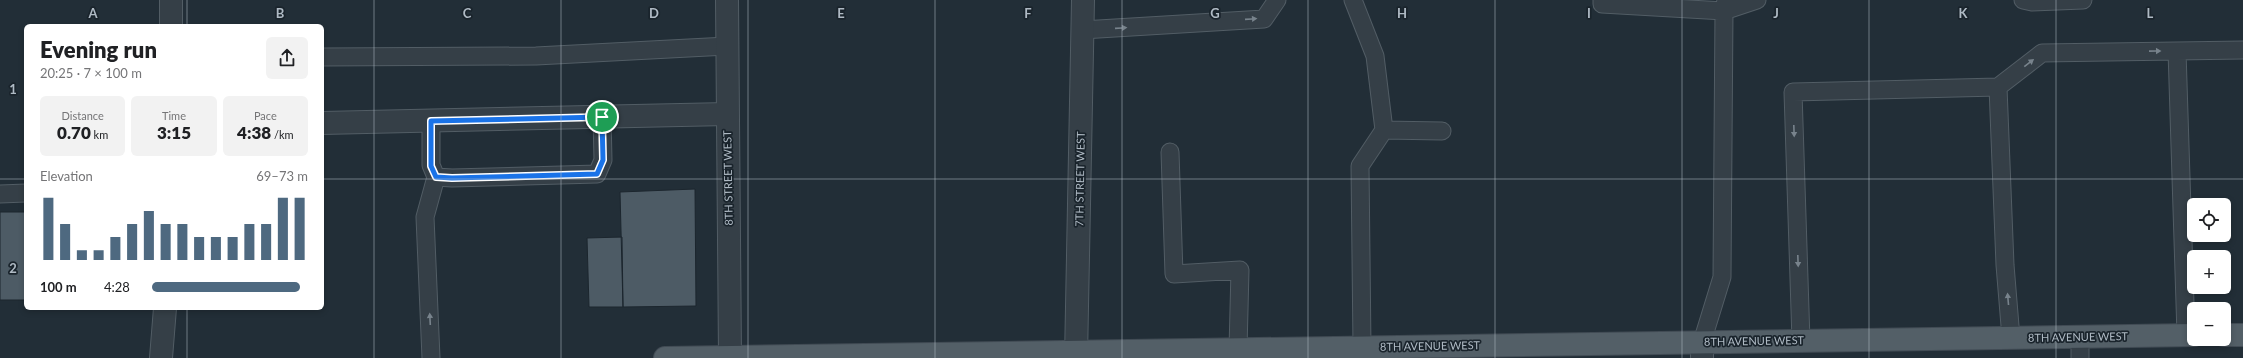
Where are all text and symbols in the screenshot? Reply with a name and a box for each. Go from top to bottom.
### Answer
text: A [87,5,98,21]
text: B [276,5,285,21]
text: C [463,5,472,21]
text: D [649,5,659,21]
text: E [837,5,845,21]
text: F [1024,5,1032,21]
text: G [1210,5,1220,21]
text: H [1397,5,1407,21]
text: I [1587,5,1591,21]
text: J [1773,5,1779,21]
text: K [1959,5,1969,21]
text: L [2147,5,2154,21]
one-way arrow [1245,16,1257,23]
one-way arrow [1115,24,1127,31]
text: Evening run [40,36,157,63]
button: share [266,37,308,79]
one-way arrow [2149,48,2162,54]
one-way arrow [2023,59,2034,68]
text: 20:25 · 7 × 100 m [40,65,142,81]
text: 1 [9,81,17,97]
pin [585,100,619,134]
icon: arrive [591,106,613,128]
text: Distance [62,109,104,122]
text: Time [162,109,186,122]
text: Pace [254,109,277,122]
text: 0.70 [57,122,91,143]
text: 3:15 [157,122,191,143]
text: 4:38 [237,122,271,143]
one-way arrow [1791,125,1797,138]
text: km [91,128,108,141]
text: /km [271,128,294,141]
street label: 8TH STREET WEST [720,130,735,226]
street label: 7TH STREET WEST [1072,131,1087,227]
text: Elevation [40,168,93,184]
text: 69–73 m [256,168,308,184]
map controls [2187,198,2231,346]
button: locate [2187,198,2231,242]
button: + [2187,250,2231,294]
one-way arrow [1795,255,1801,268]
text: 2 [9,260,17,276]
text: 100 m [40,279,77,295]
text: 4:28 [104,279,130,295]
one-way arrow [2004,293,2011,305]
button: − [2187,302,2231,346]
one-way arrow [426,313,433,325]
street label: 8TH AVENUE WEST [2028,329,2129,344]
street label: 8TH AVENUE WEST [1704,333,1805,348]
street label: 8TH AVENUE WEST [1380,338,1481,353]

